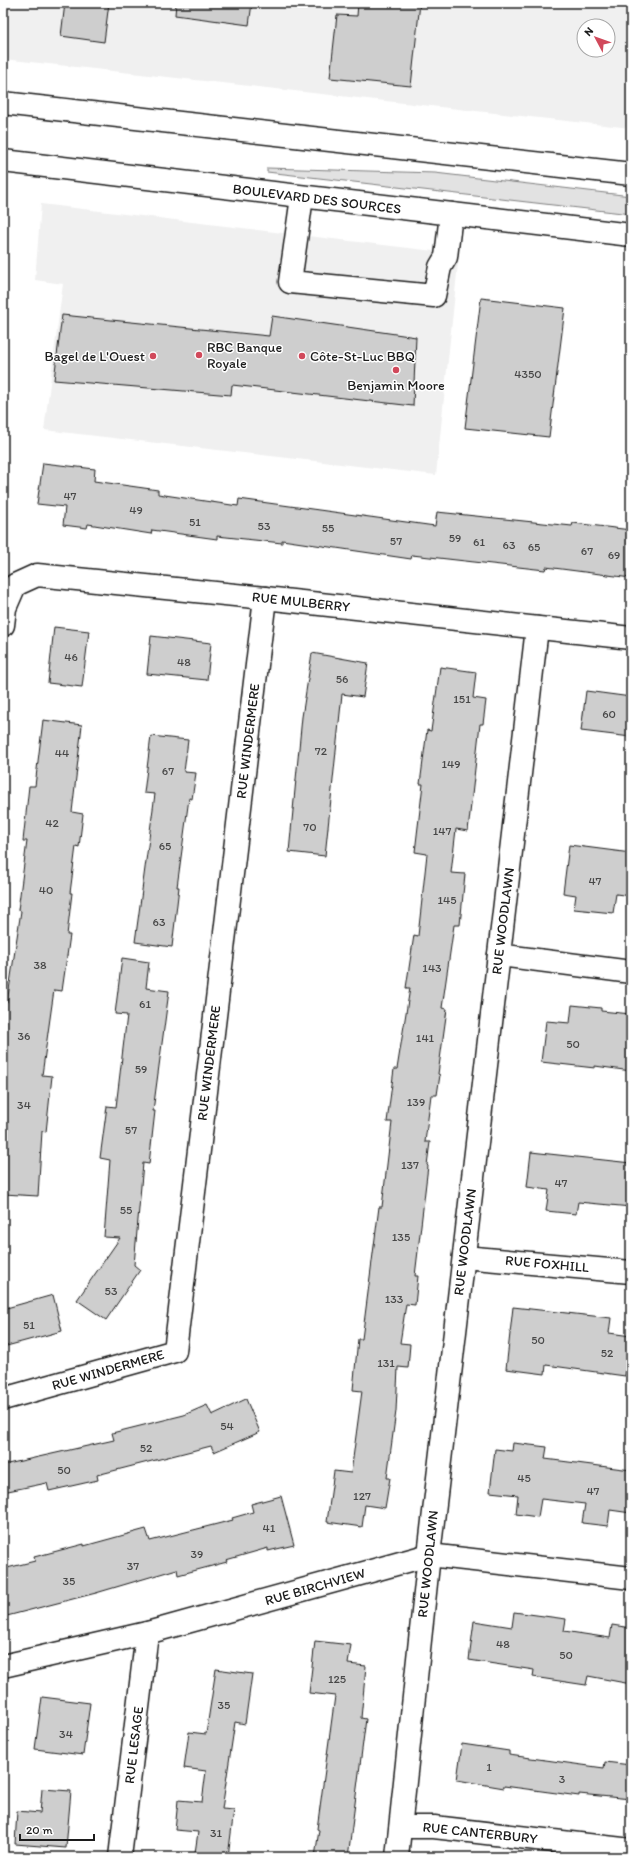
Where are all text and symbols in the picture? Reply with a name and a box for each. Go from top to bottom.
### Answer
north arrow [576,18,616,58]
text: N [581,25,596,39]
street label: BOULEVARD DES SOURCES [232,180,402,218]
place label: RBC Banque Royale [207,339,283,372]
place label: Bagel de L'Ouest [45,348,145,365]
place label: Côte-St-Luc BBQ [310,348,415,365]
marker: RBC Banque Royale [194,350,204,360]
marker: Bagel de L'Ouest [148,351,158,361]
marker: Côte-St-Luc BBQ [297,351,307,361]
marker: Benjamin Moore [391,365,401,375]
house number: 4350 [514,367,542,381]
place label: Benjamin Moore [347,377,445,394]
house number: 47 [63,489,77,503]
house number: 49 [129,503,143,517]
house number: 51 [189,515,201,529]
house number: 53 [258,519,271,533]
house number: 55 [322,521,334,535]
house number: 59 [449,531,461,545]
house number: 57 [390,534,402,548]
house number: 61 [473,535,485,549]
house number: 63 [503,538,516,552]
house number: 65 [528,540,540,554]
house number: 67 [581,544,593,558]
house number: 69 [608,548,620,562]
street label: RUE MULBERRY [251,588,351,616]
house number: 46 [64,650,78,664]
house number: 48 [177,655,191,669]
house number: 56 [336,672,348,686]
street label: RUE WINDERMERE [232,682,264,800]
house number: 151 [453,692,471,706]
house number: 60 [602,707,616,721]
house number: 72 [315,744,328,758]
house number: 44 [55,746,69,760]
house number: 149 [441,757,461,771]
house number: 67 [162,764,174,778]
house number: 42 [45,816,59,830]
house number: 70 [303,820,317,834]
house number: 147 [433,824,451,838]
house number: 65 [159,839,171,853]
street label: RUE WOODLAWN [488,867,518,975]
house number: 47 [588,874,602,888]
house number: 40 [39,883,53,897]
house number: 145 [437,893,457,907]
house number: 63 [153,915,166,929]
house number: 38 [33,958,47,972]
house number: 143 [422,961,442,975]
house number: 61 [139,997,151,1011]
street label: RUE WINDERMERE [193,1004,225,1122]
house number: 36 [18,1029,30,1043]
house number: 141 [416,1031,435,1045]
house number: 50 [566,1037,580,1051]
house number: 59 [135,1062,147,1076]
house number: 139 [407,1095,425,1109]
house number: 34 [17,1098,31,1112]
house number: 57 [125,1123,137,1137]
house number: 137 [401,1158,419,1172]
house number: 47 [554,1176,568,1190]
street label: RUE WOODLAWN [450,1188,480,1296]
house number: 55 [120,1203,132,1217]
house number: 135 [392,1230,410,1244]
street label: RUE FOXHILL [504,1252,590,1276]
house number: 53 [105,1284,118,1298]
house number: 133 [385,1292,404,1306]
house number: 51 [23,1318,35,1332]
house number: 50 [531,1333,545,1347]
street label: RUE WINDERMERE [50,1346,166,1394]
house number: 52 [601,1346,614,1360]
house number: 131 [377,1356,395,1370]
house number: 54 [220,1419,234,1433]
house number: 52 [140,1441,153,1455]
house number: 50 [57,1463,71,1477]
house number: 45 [517,1471,531,1485]
house number: 47 [586,1484,600,1498]
house number: 127 [353,1489,371,1503]
street label: RUE WOODLAWN [414,1510,442,1618]
house number: 41 [263,1521,276,1535]
house number: 39 [191,1547,203,1561]
house number: 37 [127,1559,139,1573]
street label: RUE BIRCHVIEW [263,1565,367,1609]
house number: 35 [63,1574,75,1588]
house number: 48 [496,1637,510,1651]
house number: 50 [559,1648,573,1662]
house number: 125 [328,1672,346,1686]
house number: 35 [218,1698,230,1712]
street label: RUE LESAGE [121,1705,147,1785]
house number: 34 [59,1727,73,1741]
house number: 1 [486,1760,492,1774]
house number: 3 [559,1772,566,1786]
scale bar [20,1816,94,1842]
street label: RUE CANTERBURY [422,1819,538,1847]
text: 20 m [26,1823,53,1837]
house number: 31 [210,1826,222,1840]

